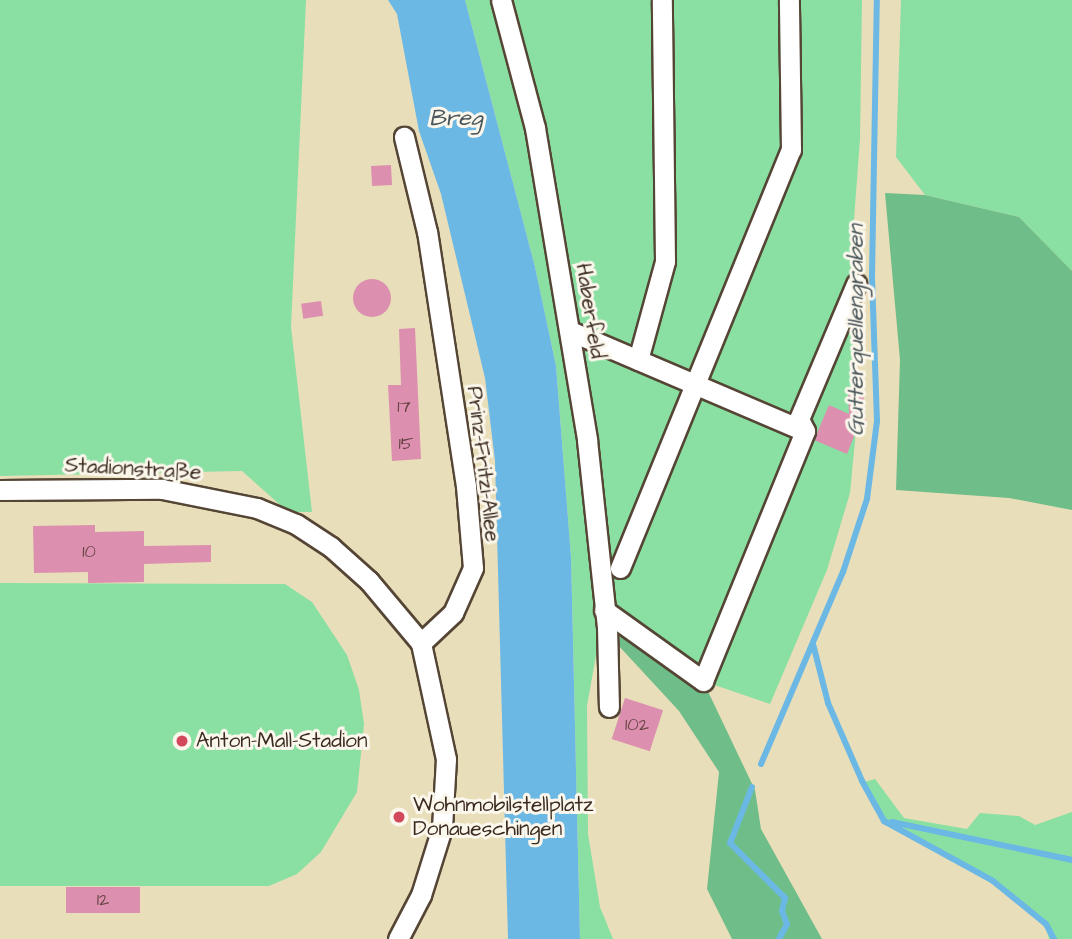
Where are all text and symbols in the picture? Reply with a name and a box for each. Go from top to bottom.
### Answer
water label: Breg [429,104,483,132]
water label: Gutterquellengraben [842,224,870,436]
street label: Haberfeld [570,262,610,360]
street label: Prinz-Fritzi-Allee [461,385,505,543]
house number: 17 [397,396,411,418]
house number: 15 [398,433,414,455]
street label: Stadionstraße [64,453,202,485]
house number: 10 [82,541,96,563]
house number: 102 [625,714,649,736]
place label: Anton-Mall-Stadion [196,728,367,754]
marker: Anton-Mall-Stadion [174,733,190,749]
place label: Wohnmobilstellplatz Donaueschingen [413,792,593,842]
marker: Wohnmobilstellplatz Donaueschingen [391,809,407,825]
house number: 12 [97,889,109,911]

